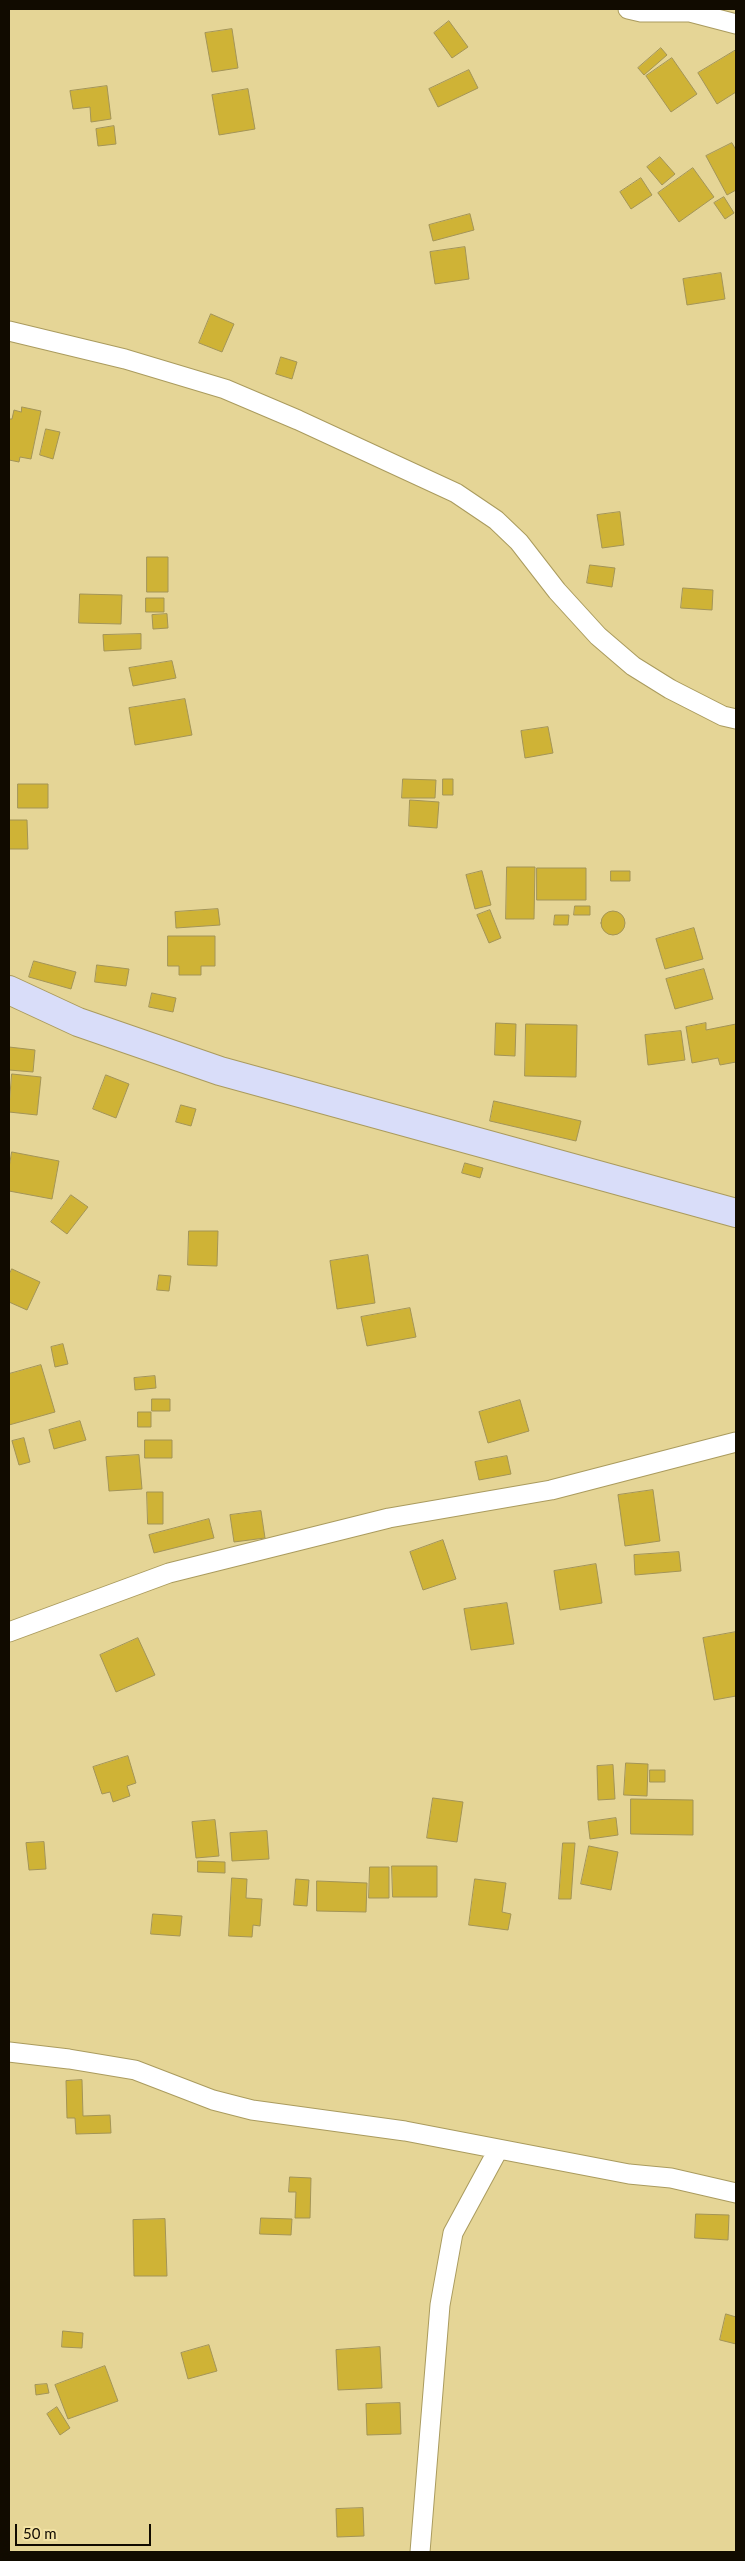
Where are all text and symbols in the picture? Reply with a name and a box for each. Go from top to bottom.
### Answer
scale bar [18,2514,154,2546]
text: 50 m [23,2524,57,2542]

